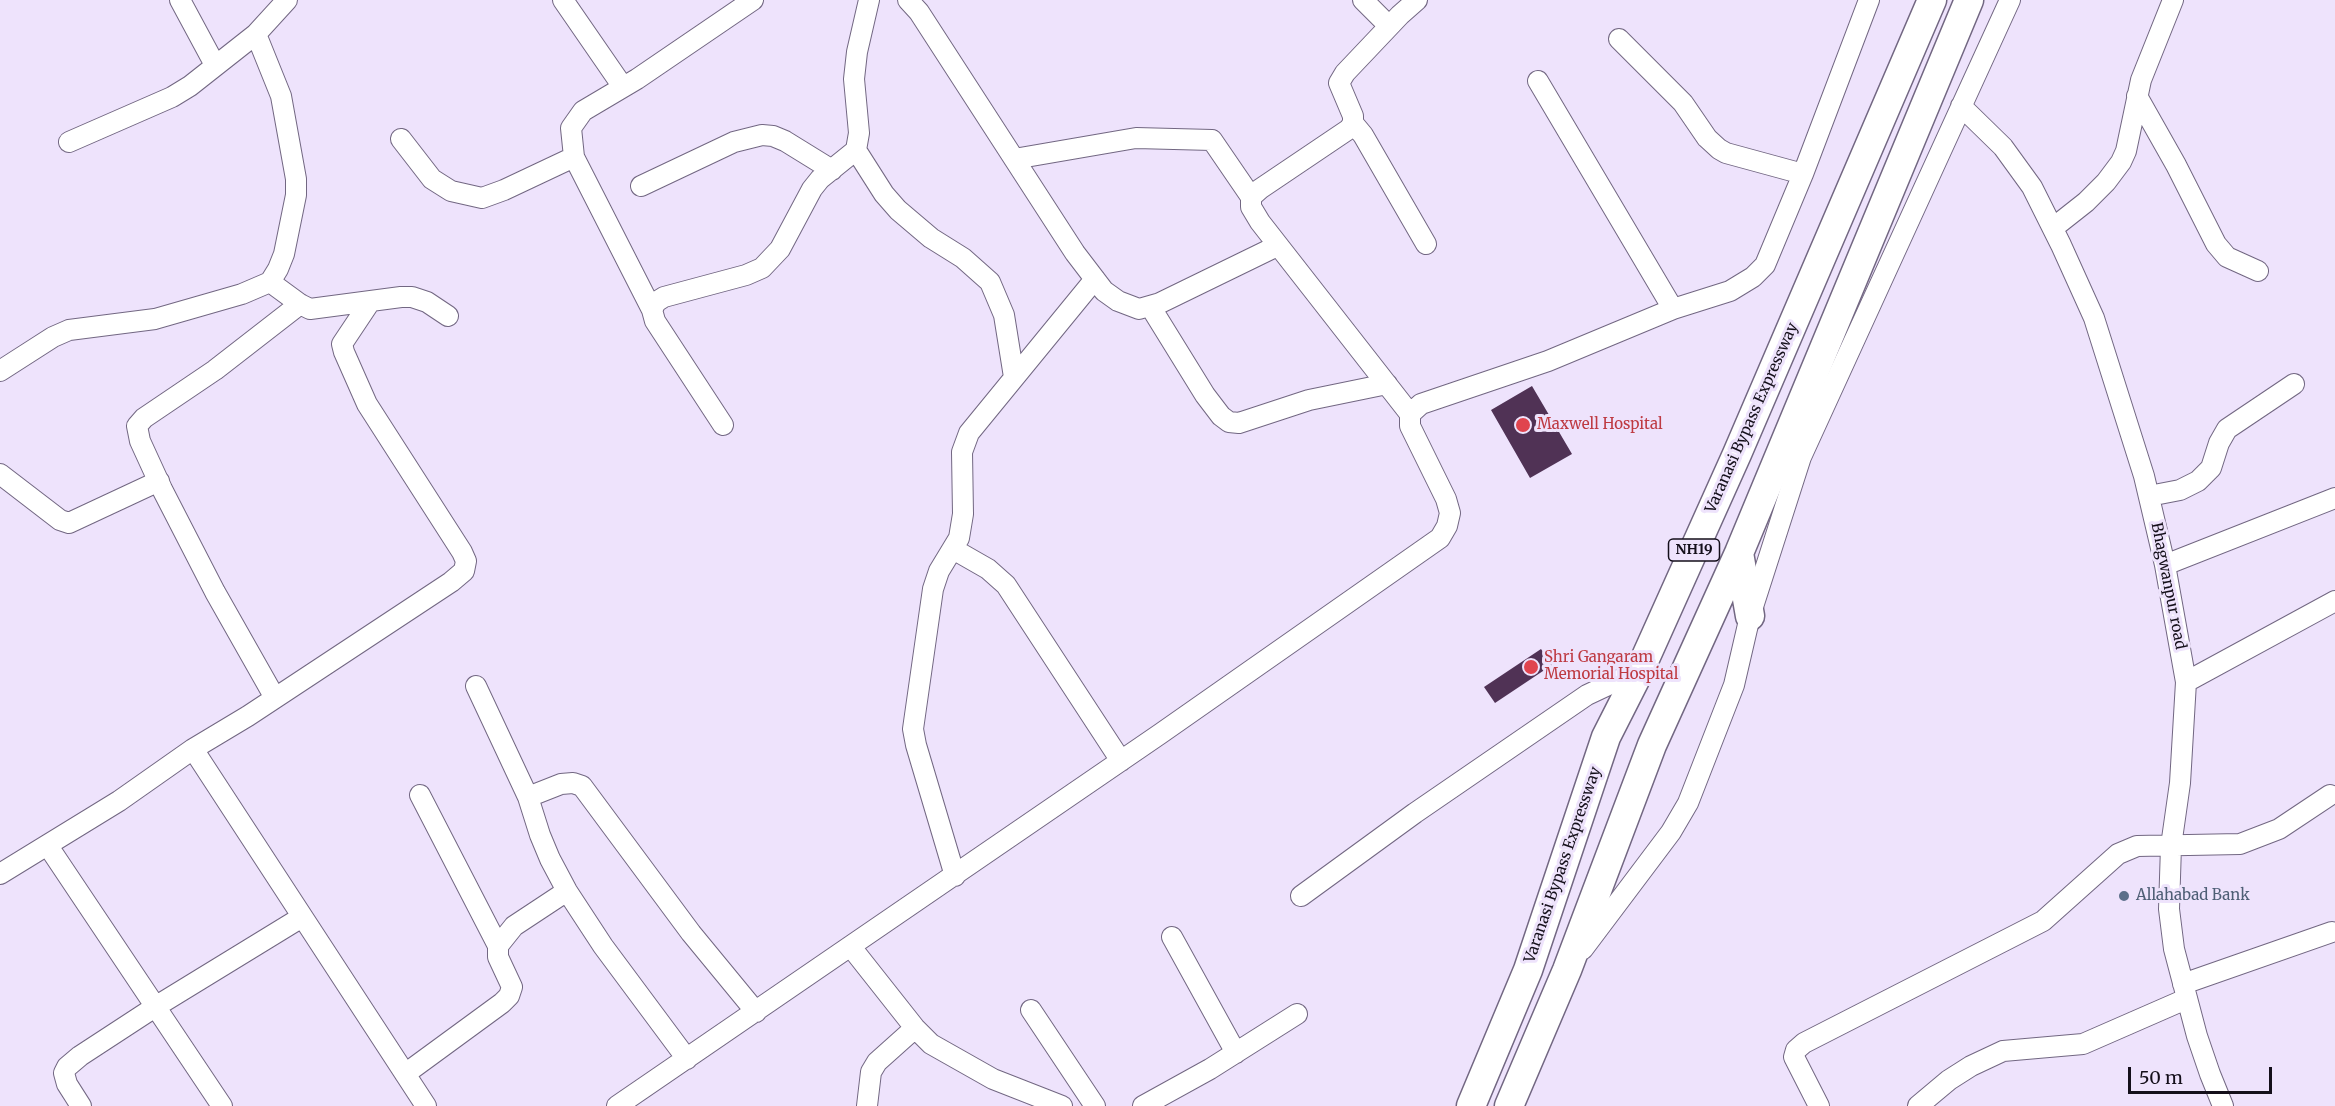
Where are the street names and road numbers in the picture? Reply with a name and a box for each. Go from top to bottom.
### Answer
street label: Varanasi Bypass Expressway [1702,320,1802,516]
street label: Bhagwanpur road [2147,521,2189,651]
road number: NH19 [1668,539,1720,561]
street label: Varanasi Bypass Expressway [1521,765,1605,965]

